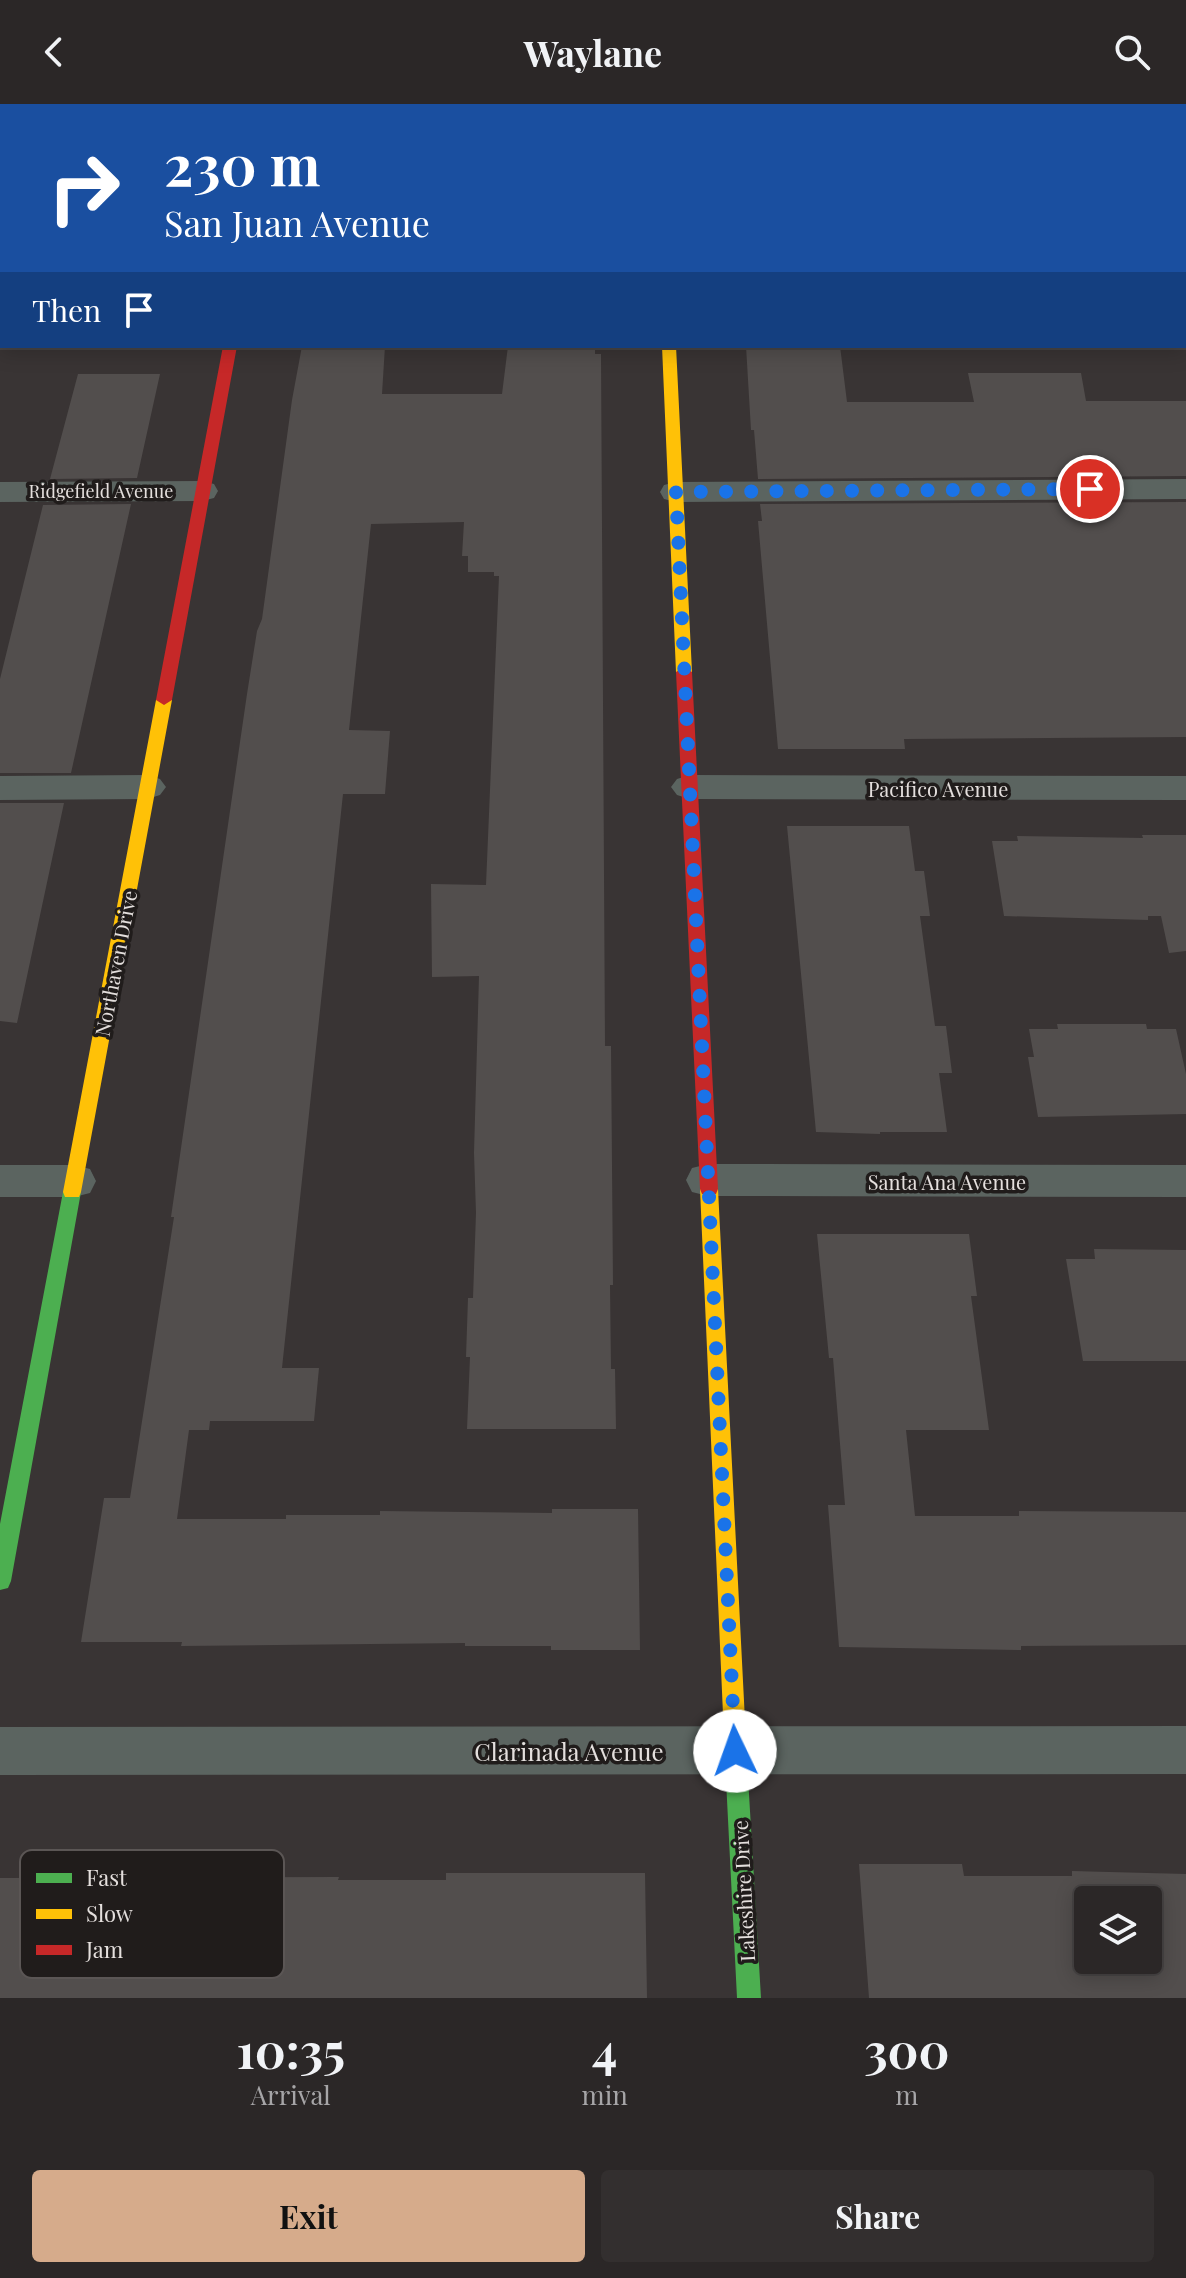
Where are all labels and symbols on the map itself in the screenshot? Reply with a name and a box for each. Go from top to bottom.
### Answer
pin [1056,455,1124,523]
street label: Ridgefield Avenue [29,479,173,503]
street label: Pacifico Avenue [868,775,1008,802]
street label: Northaven Drive [88,888,142,1038]
street label: Santa Ana Avenue [868,1168,1026,1195]
position arrow [693,1709,777,1793]
street label: Clarinada Avenue [474,1735,664,1767]
street label: Lakeshire Drive [726,1820,760,1962]
legend [20,1850,284,1978]
text: Fast [86,1862,128,1892]
text: Slow [86,1898,133,1928]
text: Jam [85,1934,124,1964]

